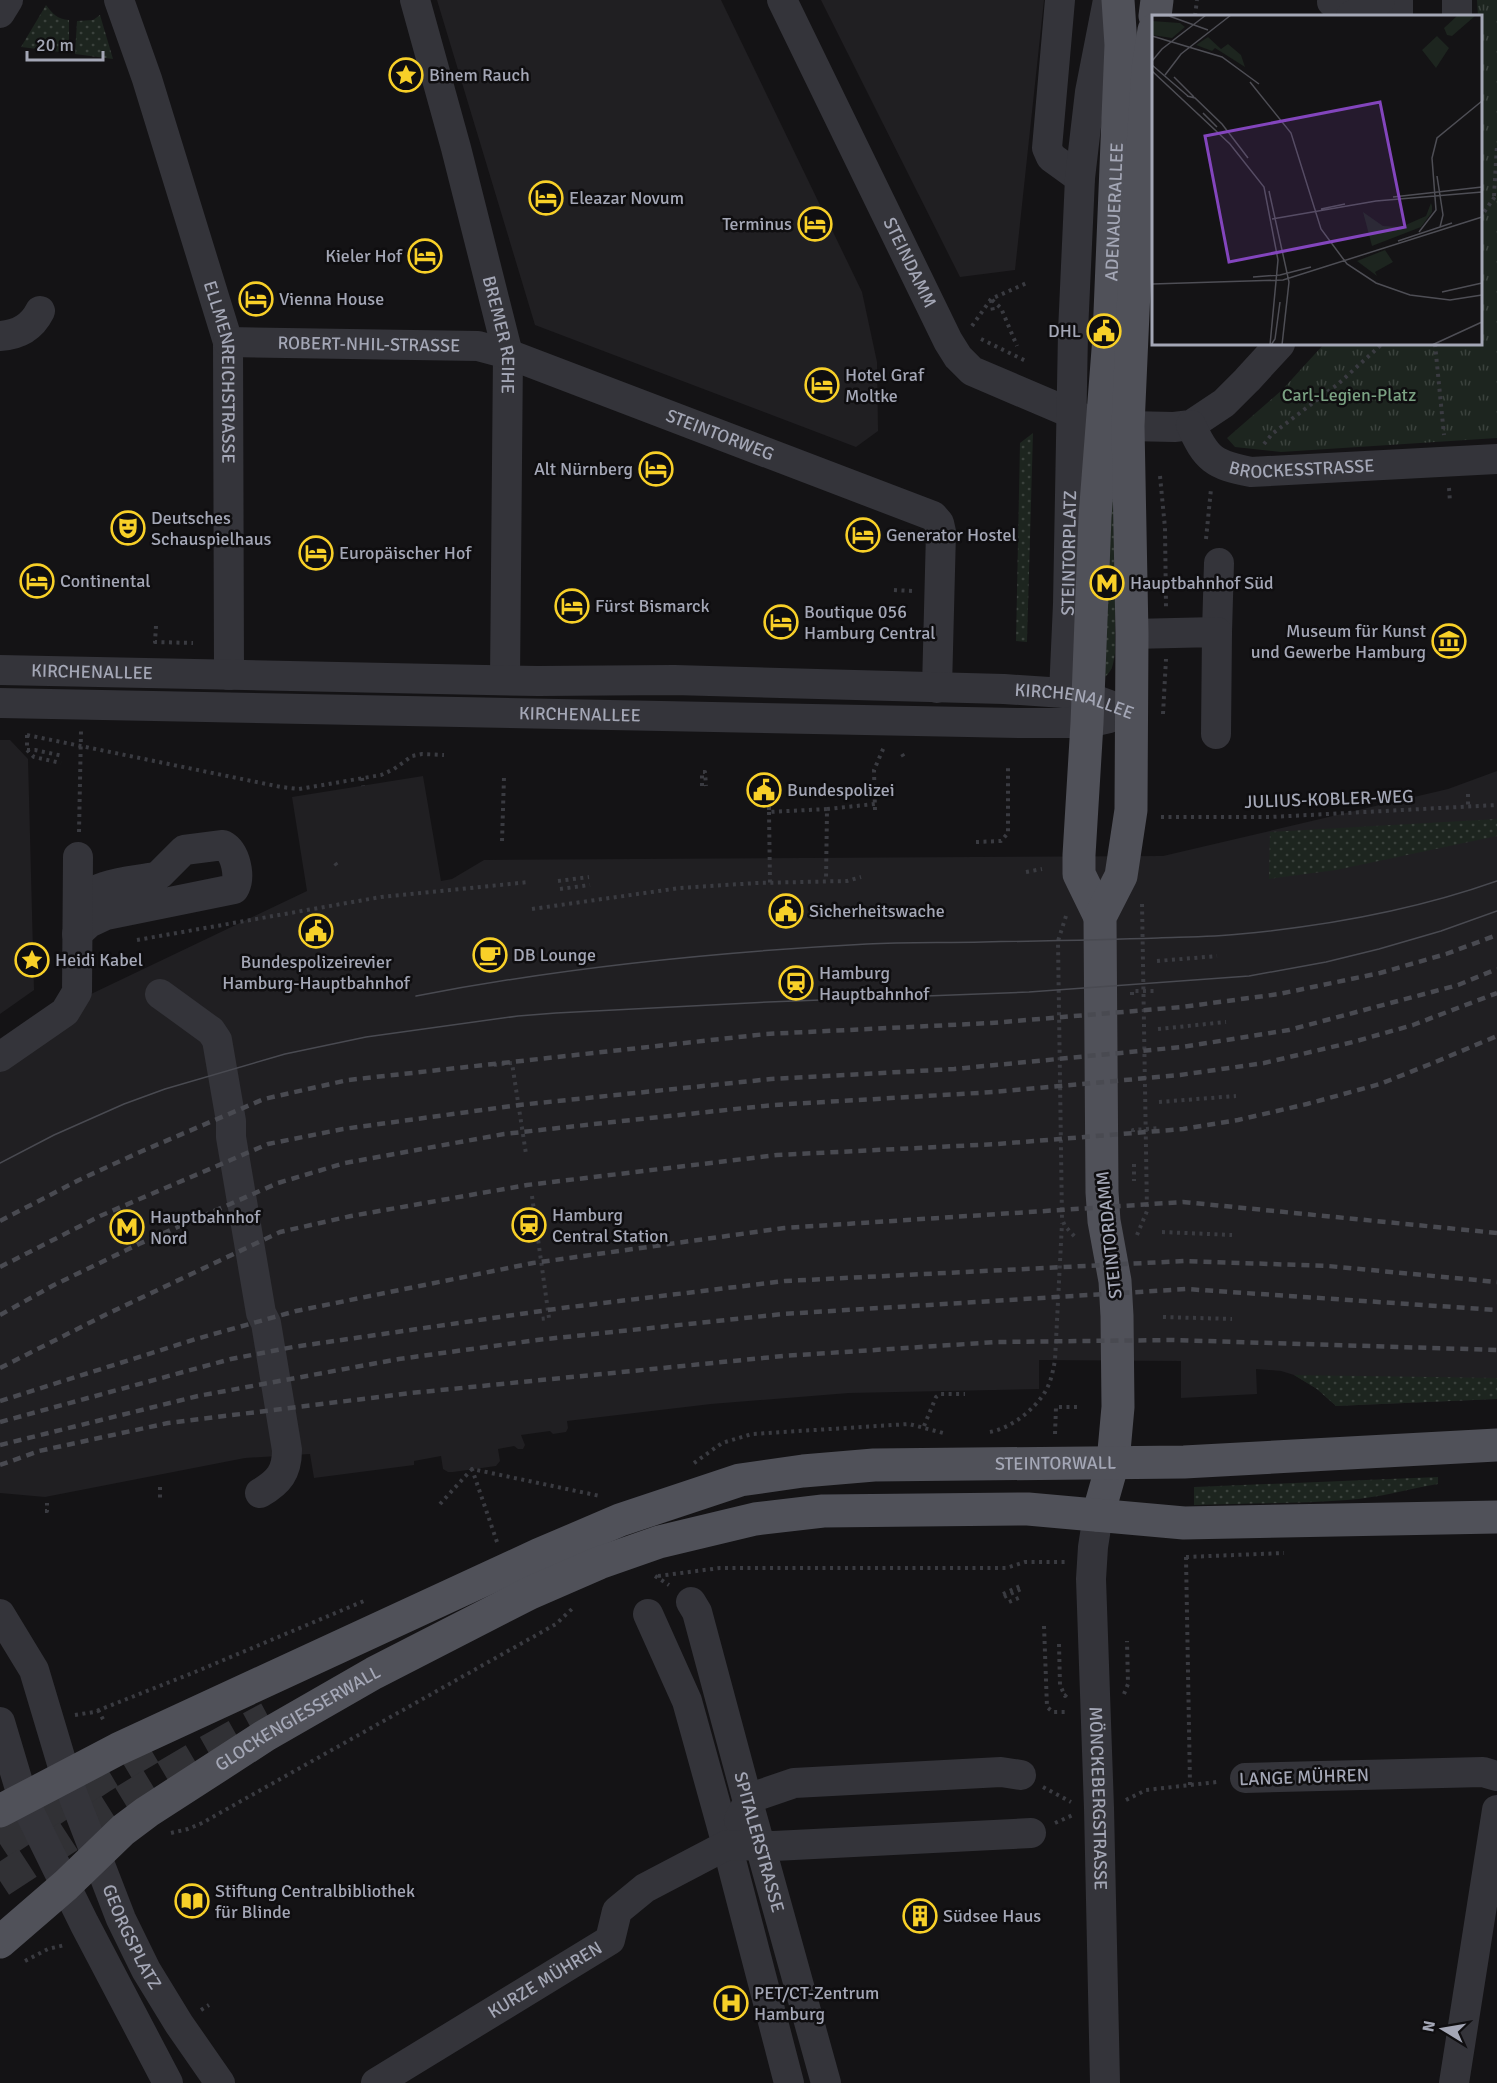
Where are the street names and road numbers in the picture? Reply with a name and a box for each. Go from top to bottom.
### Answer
street label: ADENAUERALLEE [1100,142,1128,282]
street label: STEINDAMM [879,214,941,311]
street label: BREMER REIHE [478,274,519,394]
street label: ELLMENREICHSTRASSE [199,278,239,464]
street label: ROBERT-NHIL-STRASSE [277,332,461,357]
street label: STEINTORWEG [663,404,777,465]
street label: BROCKESSTRASSE [1226,454,1375,483]
street label: STEINTORPLATZ [1056,490,1081,616]
street label: KIRCHENALLEE [31,660,153,684]
street label: KIRCHENALLEE [1014,679,1137,724]
street label: KIRCHENALLEE [519,702,641,727]
street label: JULIUS-KOBLER-WEG [1244,785,1414,813]
street label: STEINTORDAMM [1091,1170,1127,1300]
street label: STEINTORWALL [995,1452,1116,1475]
street label: GLOCKENGIESSERWALL [211,1661,384,1776]
street label: MÖNCKEBERGSTRASSE [1084,1706,1112,1891]
street label: LANGE MÜHREN [1239,1764,1369,1790]
street label: SPITALERSTRASSE [729,1769,789,1915]
street label: GEORGSPLATZ [98,1881,166,1993]
street label: KURZE MÜHREN [484,1937,606,2023]

